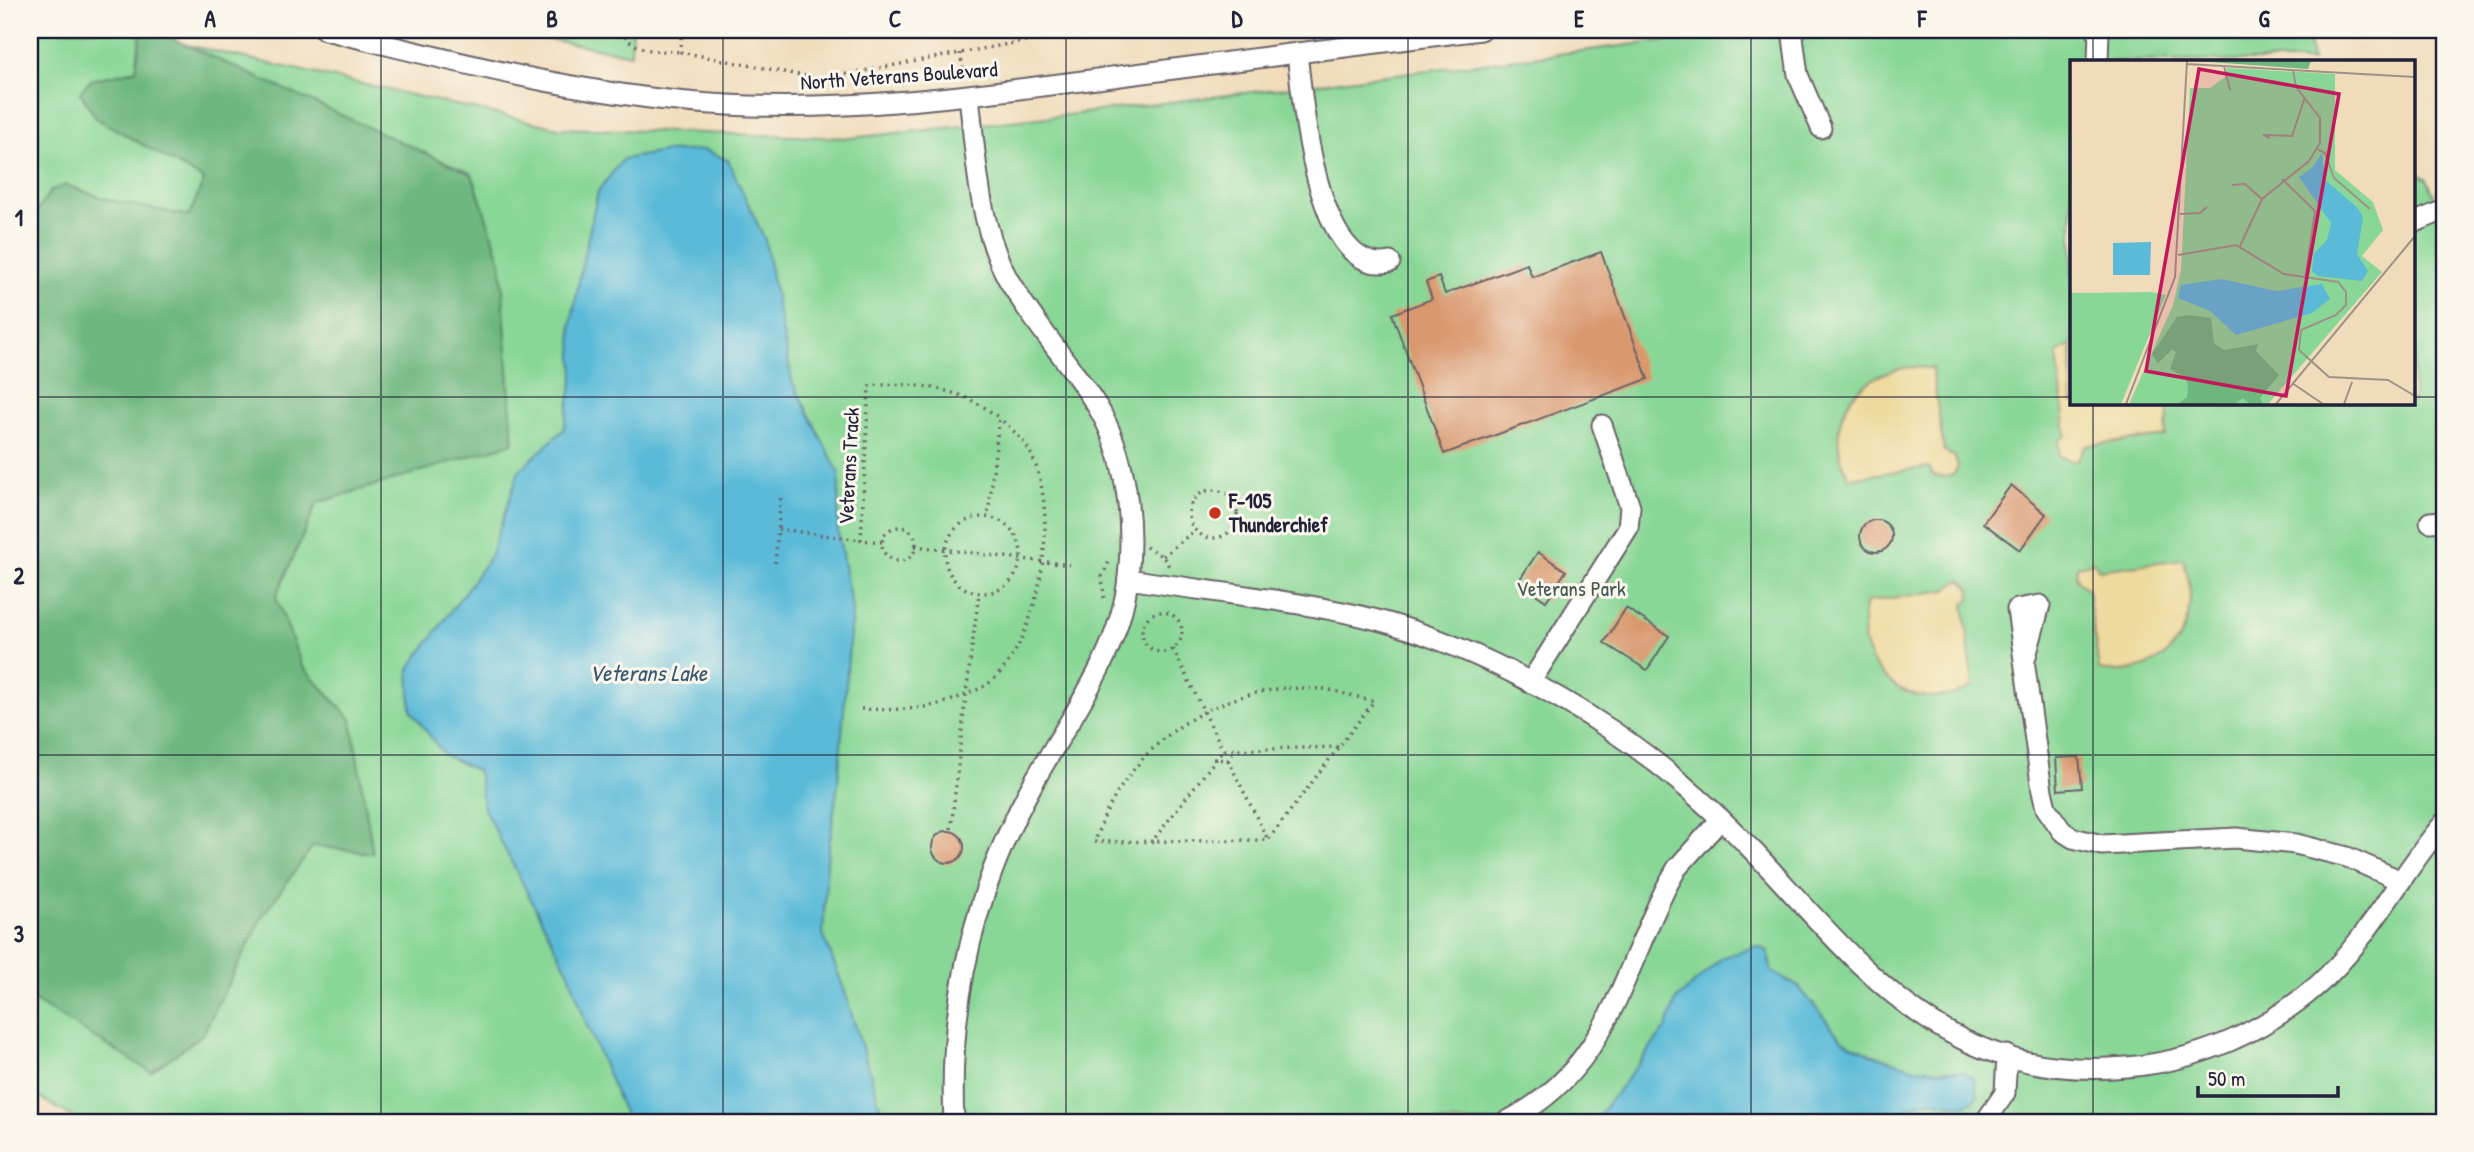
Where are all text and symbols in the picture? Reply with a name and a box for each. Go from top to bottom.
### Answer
text: A [204,3,216,34]
text: B [546,3,558,34]
text: C [889,3,901,34]
text: D [1232,3,1244,34]
text: E [1574,3,1585,34]
text: F [1917,3,1928,34]
text: G [2258,3,2270,34]
street label: North Veterans Boulevard [799,54,998,97]
inset map [2070,60,2414,404]
text: 1 [15,202,23,233]
street label: Veterans Track [831,406,866,525]
place label: F-105 Thunderchief [1228,486,1328,539]
marker: F-105 Thunderchief [1207,505,1223,521]
text: 2 [14,560,25,591]
park label: Veterans Park [1516,574,1626,603]
water label: Veterans Lake [589,657,708,688]
text: 3 [14,918,24,949]
scale bar [2198,1054,2338,1098]
text: 50 m [2208,1064,2245,1093]

